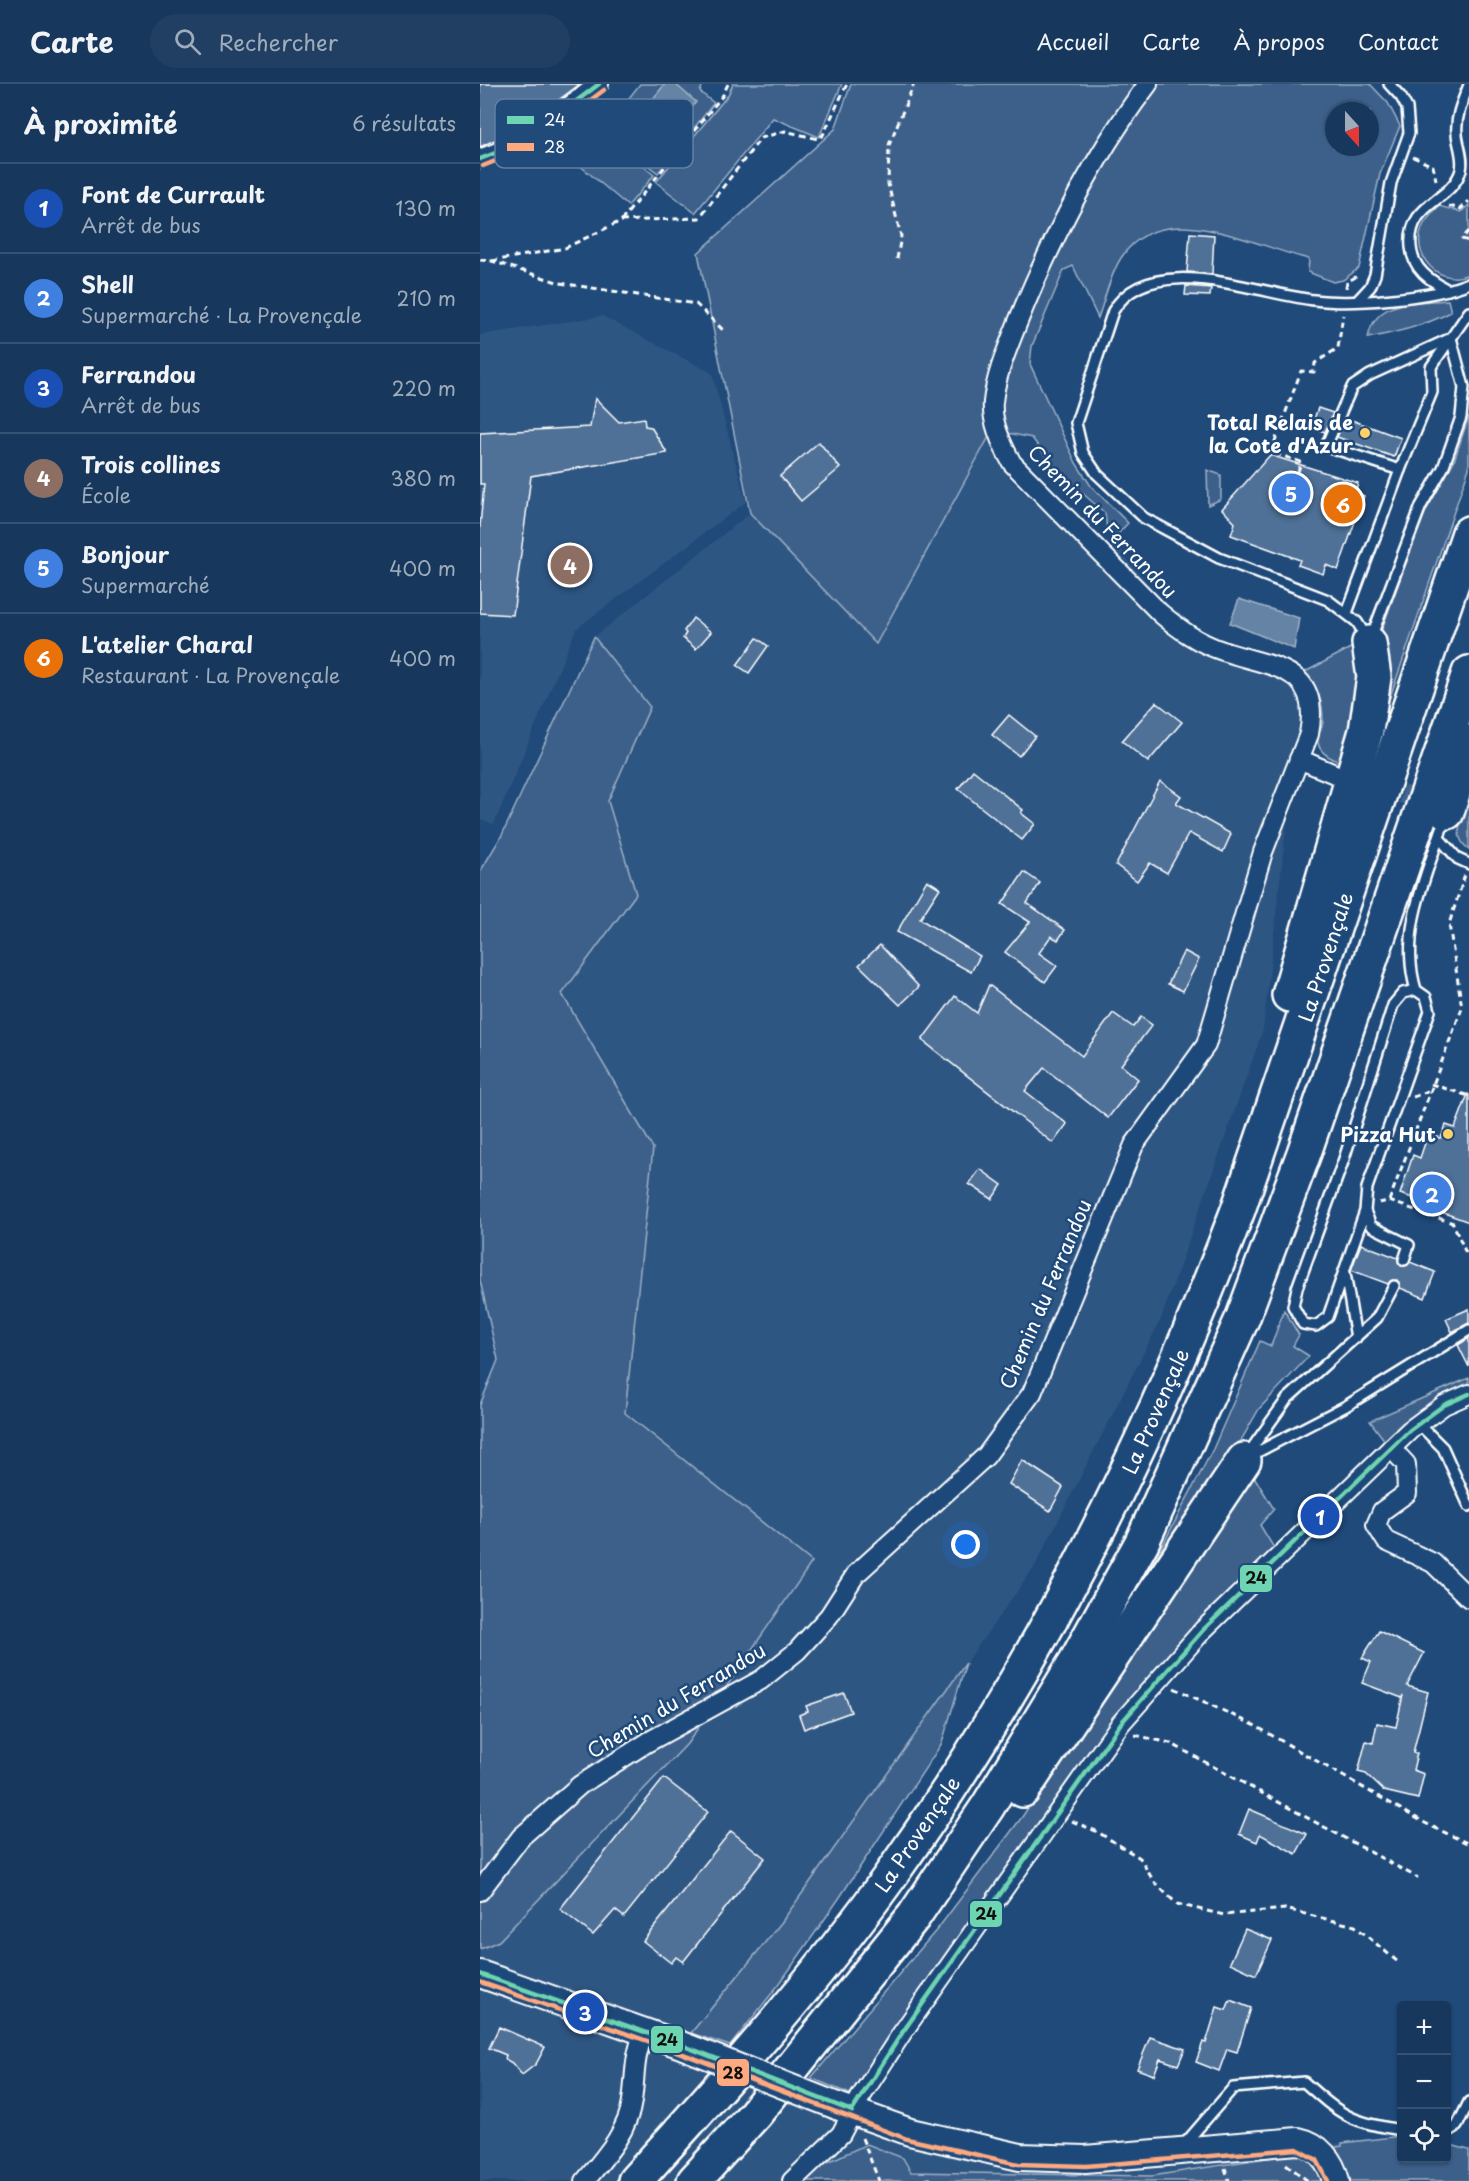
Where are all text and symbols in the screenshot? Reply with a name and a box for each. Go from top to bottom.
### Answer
search box [150,14,570,68]
text: Carte [30,20,114,63]
icon: search [171,25,204,58]
text: Rechercher [219,25,338,58]
text: Accueil [1037,25,1109,57]
text: Carte [1142,25,1200,57]
text: À propos [1233,25,1325,57]
text: Contact [1358,25,1439,57]
legend [495,99,693,168]
north arrow [1325,102,1379,156]
text: À proximité [24,104,178,143]
text: 24 [544,107,566,131]
text: 6 résultats [352,108,456,138]
text: 28 [544,134,565,158]
text: Font de Currault [81,177,265,210]
text: 1 [39,193,48,223]
text: 130 m [396,193,456,223]
text: Arrêt de bus [81,210,201,240]
text: Shell [81,267,134,300]
text: 2 [36,283,51,313]
text: 210 m [397,283,456,313]
text: Supermarché · La Provençale [81,300,362,330]
text: Ferrandou [81,357,196,390]
text: 3 [37,373,50,403]
text: 220 m [392,373,456,403]
text: Arrêt de bus [81,390,201,420]
place label: Total Relais de la Cote d'Azur [1207,407,1354,460]
marker: Total Relais de la Cote d'Azur [1358,426,1372,440]
street label: Chemin du Ferrandou [1021,437,1185,605]
text: Trois collines [81,447,221,480]
text: 4 [37,463,50,493]
text: 380 m [390,463,456,493]
pin: 5 [1272,470,1310,516]
text: École [81,480,131,510]
pin: 6 [1324,482,1362,526]
text: Bonjour [81,537,169,570]
pin: 4 [550,542,590,588]
text: 5 [37,553,50,583]
text: 400 m [389,553,456,583]
text: Supermarché [81,570,210,600]
text: L'atelier Charal [81,627,253,660]
text: 6 [36,643,51,673]
text: 400 m [389,643,456,673]
text: Restaurant · La Provençale [81,660,340,690]
street label: La Provençale [1290,888,1360,1026]
place label: Pizza Hut [1340,1119,1436,1149]
marker: Pizza Hut [1441,1127,1455,1141]
pin: 2 [1412,1172,1452,1216]
street label: Chemin du Ferrandou [991,1194,1099,1394]
street label: La Provençale [1114,1343,1196,1479]
pin: 1 [1300,1494,1340,1538]
your location [951,1530,980,1559]
line badge: 24 [1239,1564,1273,1593]
text: 24 [1245,1565,1267,1589]
street label: Chemin du Ferrandou [581,1635,771,1765]
street label: La Provençale [867,1770,967,1898]
line badge: 24 [969,1900,1003,1928]
text: 24 [975,1901,997,1925]
pin: 3 [566,1990,604,2034]
map controls [1397,2001,1451,2163]
button: + [1397,2001,1451,2055]
line badge: 24 [650,2025,684,2054]
text: 24 [656,2027,678,2051]
button: − [1397,2055,1451,2109]
line badge: 28 [716,2058,750,2087]
text: 28 [722,2060,744,2084]
button: locate [1397,2109,1451,2163]

